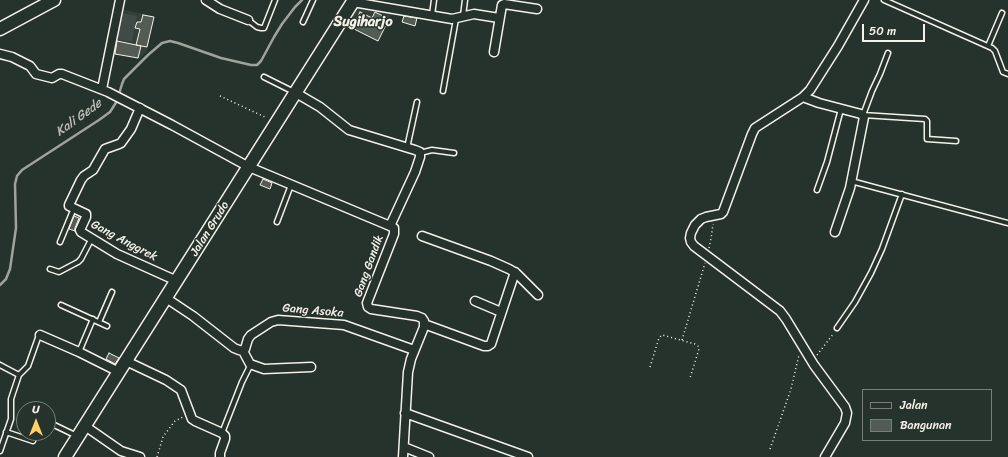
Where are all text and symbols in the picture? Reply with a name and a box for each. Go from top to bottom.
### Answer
district label: Sugiharjo [334,14,392,30]
scale bar [864,16,927,42]
text: 50 m [869,20,896,42]
water label: Kali Gede [53,96,105,140]
street label: Jalan Grudo [187,199,233,259]
street label: Gang Anggrek [88,217,160,265]
street label: Gang Gandik [351,233,387,299]
street label: Gang Asoka [282,301,344,321]
legend [862,389,992,441]
text: Jalan [900,394,928,416]
text: U [32,400,40,419]
north arrow [16,401,56,441]
text: Bangunan [900,414,952,436]

